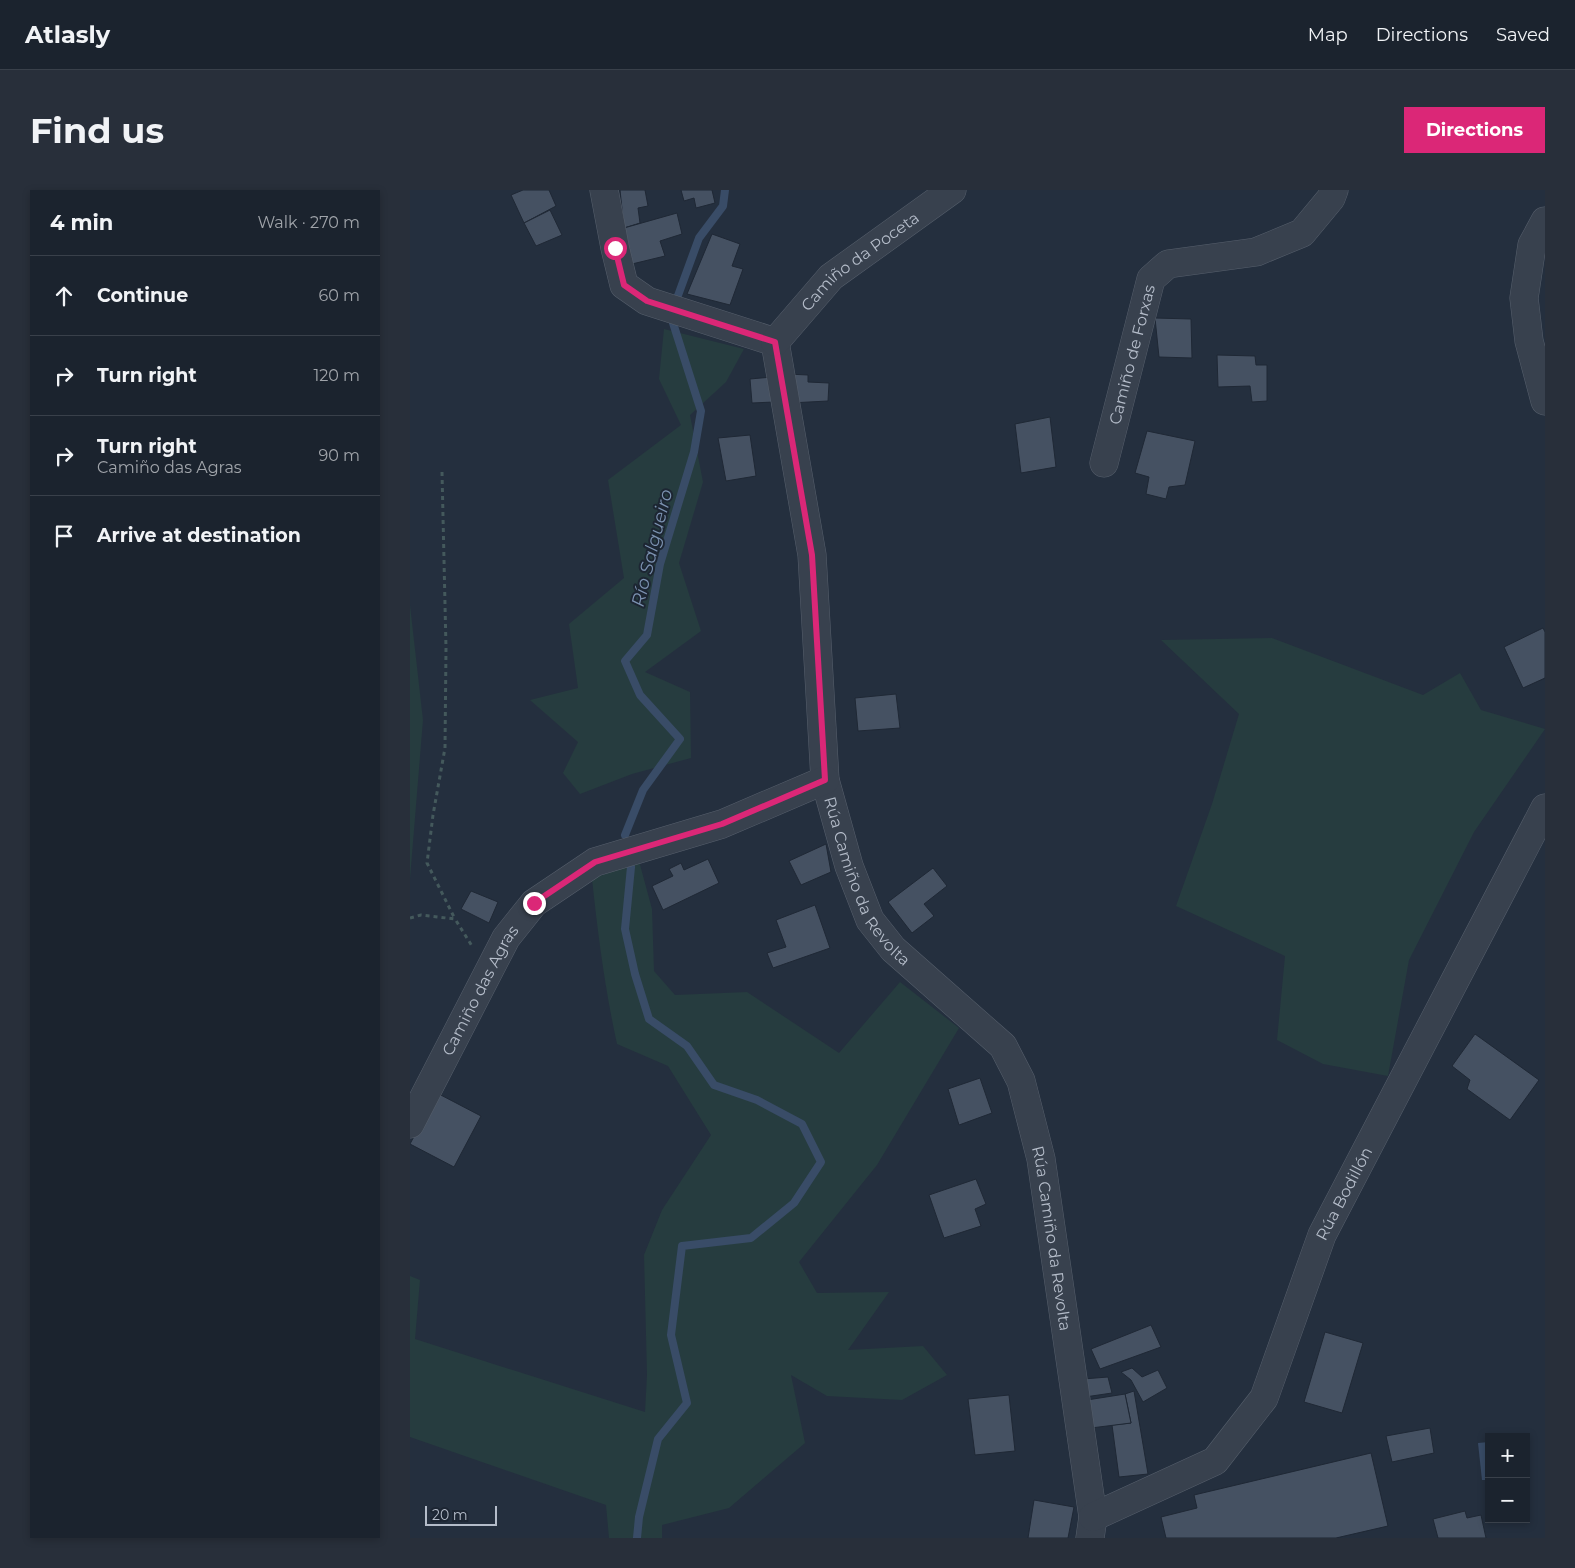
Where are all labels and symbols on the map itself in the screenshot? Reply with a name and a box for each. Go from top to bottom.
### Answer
street label: Camiño da Poceta [797,208,922,315]
route start [604,237,627,260]
street label: Camiño de Forxas [1105,282,1159,426]
water label: Río Salgueiro [627,487,677,609]
street label: Rúa Camiño da Revolta [821,794,914,969]
route end [523,892,546,915]
street label: Camiño das Agras [438,921,522,1059]
street label: Rúa Bodillón [1312,1143,1376,1243]
street label: Rúa Camiño da Revolta [1028,1144,1075,1332]
scale bar [425,1503,498,1526]

